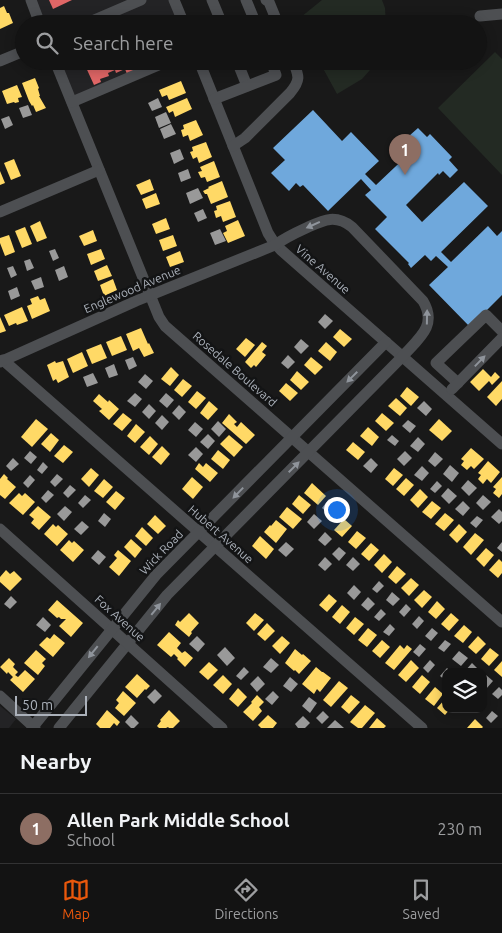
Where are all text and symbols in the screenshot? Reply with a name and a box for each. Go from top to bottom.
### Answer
search box [15,15,487,70]
icon: search [33,29,61,57]
text: Search here [73,32,173,54]
pin: 1 [389,134,421,175]
one-way arrow [306,221,320,229]
street label: Vine Avenue [293,242,353,296]
street label: Englewood Avenue [82,263,182,315]
one-way arrow [424,309,432,325]
street label: Rosedale Boulevard [190,329,280,409]
one-way arrow [474,355,486,367]
one-way arrow [346,371,358,383]
one-way arrow [288,461,300,473]
one-way arrow [232,487,244,499]
your location [324,497,350,523]
street label: Hubert Avenue [186,502,256,566]
street label: Wick Road [137,527,185,577]
street label: Fox Avenue [92,592,148,644]
one-way arrow [151,602,162,615]
one-way arrow [88,645,99,658]
map controls [442,668,487,713]
button: layers [442,668,487,713]
scale bar [15,693,88,716]
text: 50 m [22,697,53,713]
text: Nearby [20,749,91,773]
text: Allen Park Middle School [67,809,289,831]
text: 1 [31,820,41,838]
text: 230 m [437,820,482,838]
text: School [67,831,115,849]
tab: Map [62,876,90,922]
tab: Directions [214,876,278,922]
tab: Saved [403,876,440,922]

